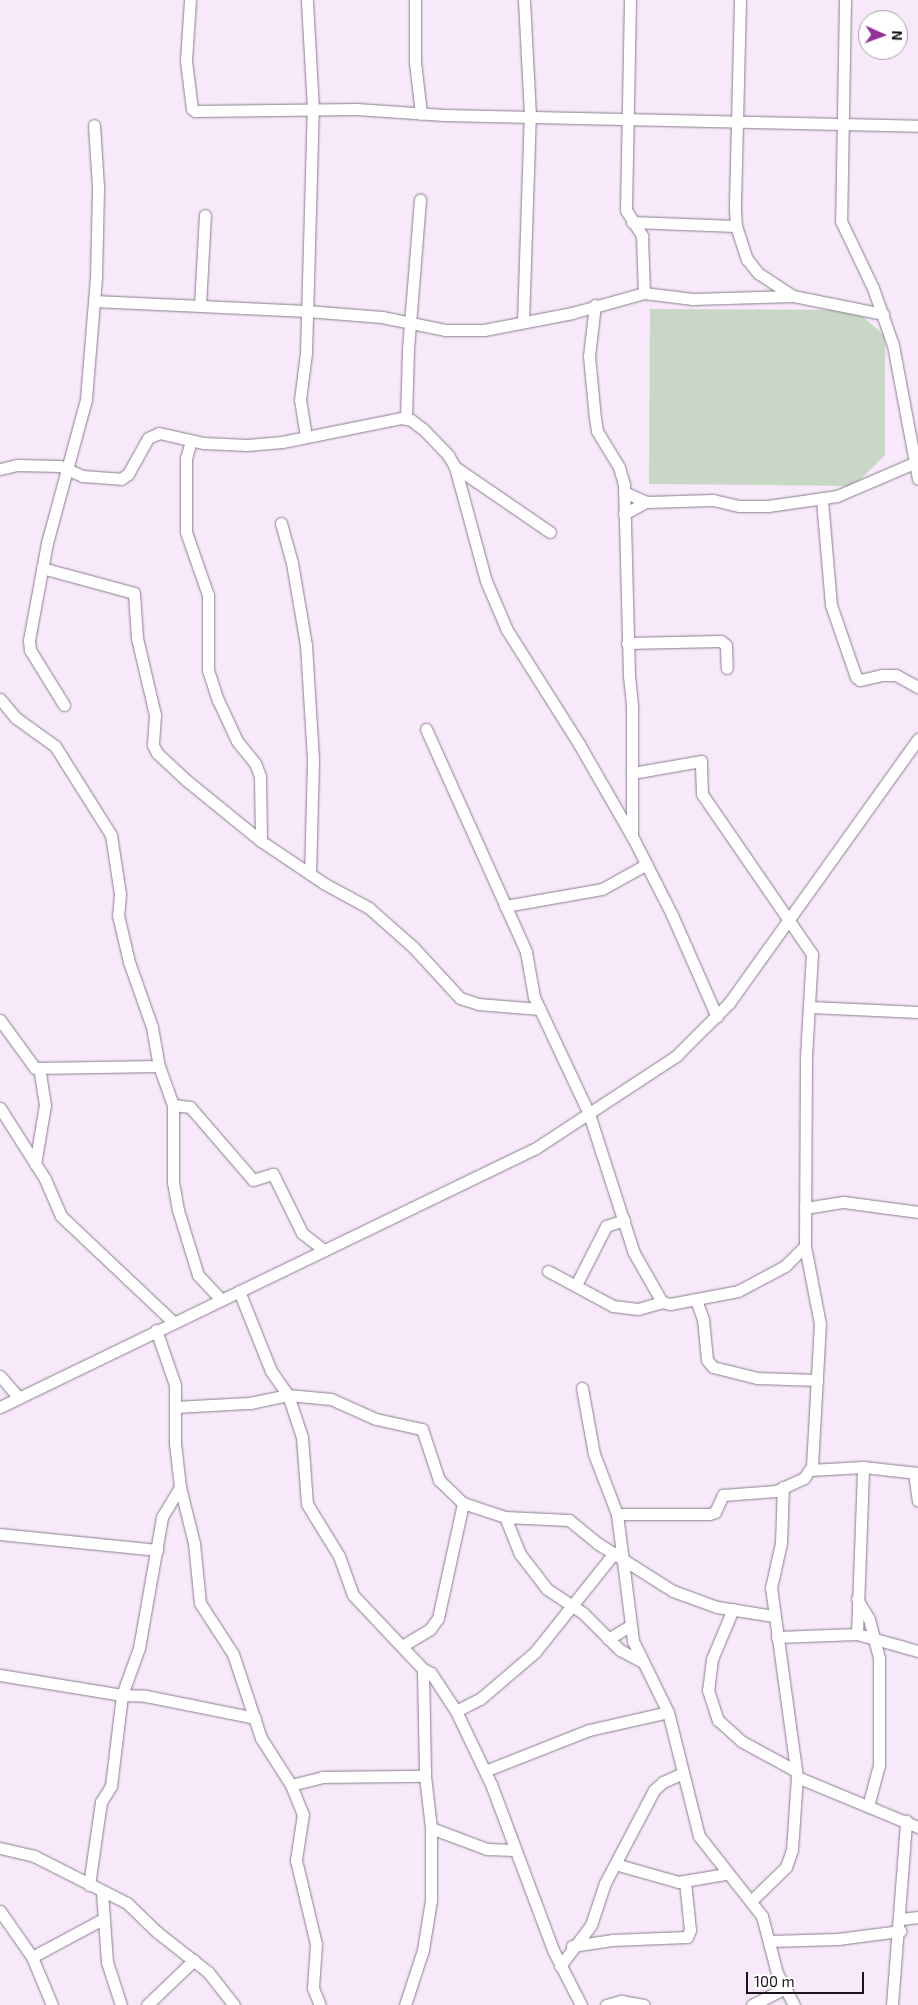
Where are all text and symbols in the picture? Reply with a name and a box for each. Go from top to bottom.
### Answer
north arrow [858,10,908,60]
text: N [889,30,906,41]
scale bar [748,1962,866,1994]
text: 100 m [754,1972,795,1990]

